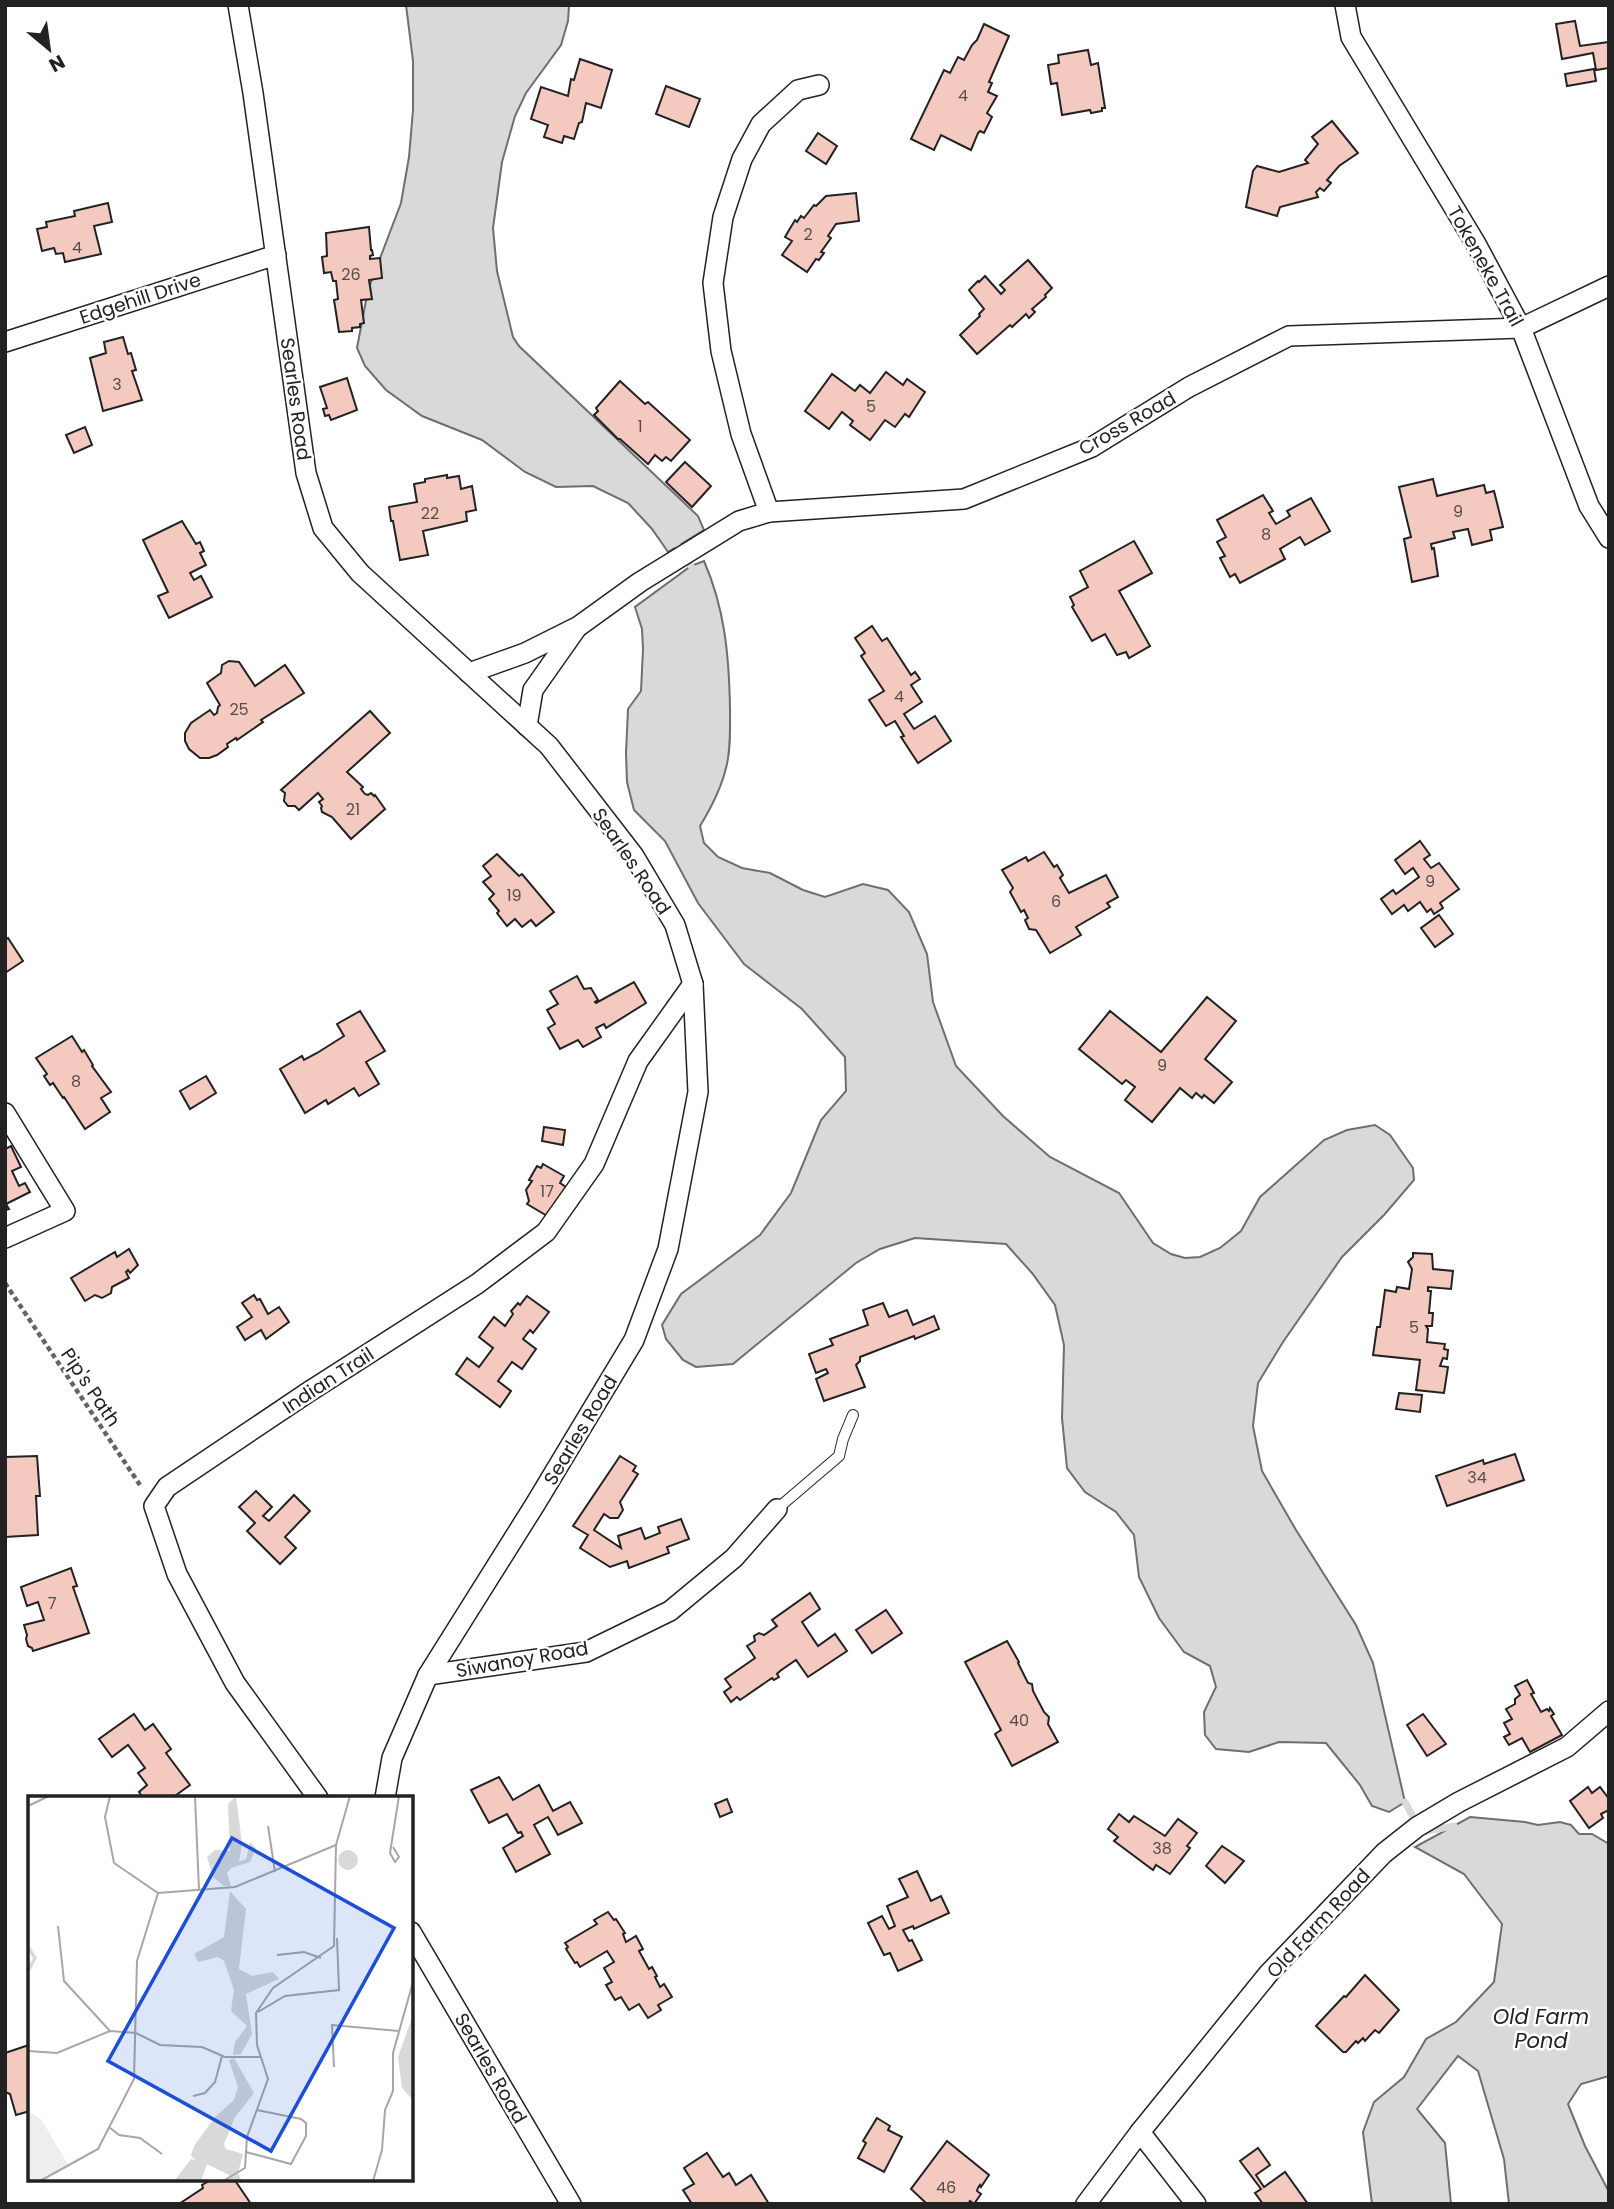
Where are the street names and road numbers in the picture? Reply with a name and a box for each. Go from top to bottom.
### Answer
street label: Tokeneke Trail [1441,201,1530,331]
street label: Edgehill Drive [76,266,204,331]
street label: Searles Road [274,336,317,462]
street label: Cross Road [1074,385,1181,462]
street label: Searles Road [586,802,677,920]
street label: Indian Trail [277,1341,379,1420]
street label: Pip's Path [54,1343,127,1432]
street label: Searles Road [537,1370,624,1490]
street label: Siwanoy Road [454,1635,590,1684]
street label: Old Farm Road [1260,1863,1376,1984]
street label: Searles Road [448,2008,533,2129]

